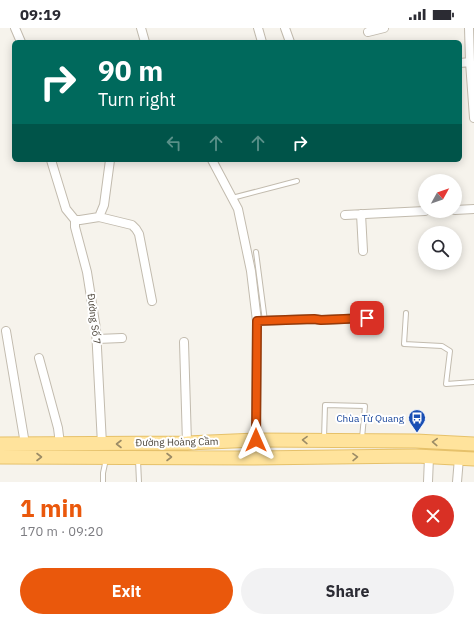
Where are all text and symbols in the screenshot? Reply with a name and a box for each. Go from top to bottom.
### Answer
text: 09:19 [20,5,61,24]
text: 90 m [98,52,163,89]
icon: right [32,56,84,108]
text: Turn right [98,88,176,111]
icon: left [163,132,185,154]
icon: ahead [205,132,227,154]
icon: ahead [247,132,269,154]
icon: right [289,132,311,154]
north arrow [418,174,462,218]
map controls [418,174,462,270]
button: search [418,226,462,270]
street label: Đường Số 7 [84,293,104,345]
pin [350,301,384,335]
icon: arrive [356,307,378,329]
bus stop icon: Chùa Từ Quang [407,408,427,433]
place label: Chùa Từ Quang [336,412,405,425]
position arrow [235,419,277,461]
street label: Đường Hoàng Cầm [135,435,219,449]
one-way arrow [302,436,308,444]
one-way arrow [432,438,438,446]
one-way arrow [116,439,122,448]
one-way arrow [36,453,42,461]
one-way arrow [166,453,172,462]
one-way arrow [352,453,358,461]
text: 1 min [20,492,83,524]
button: close [412,495,454,537]
text: 170 m · 09:20 [20,523,103,540]
button: Exit [20,568,233,614]
button: Share [241,568,454,614]

